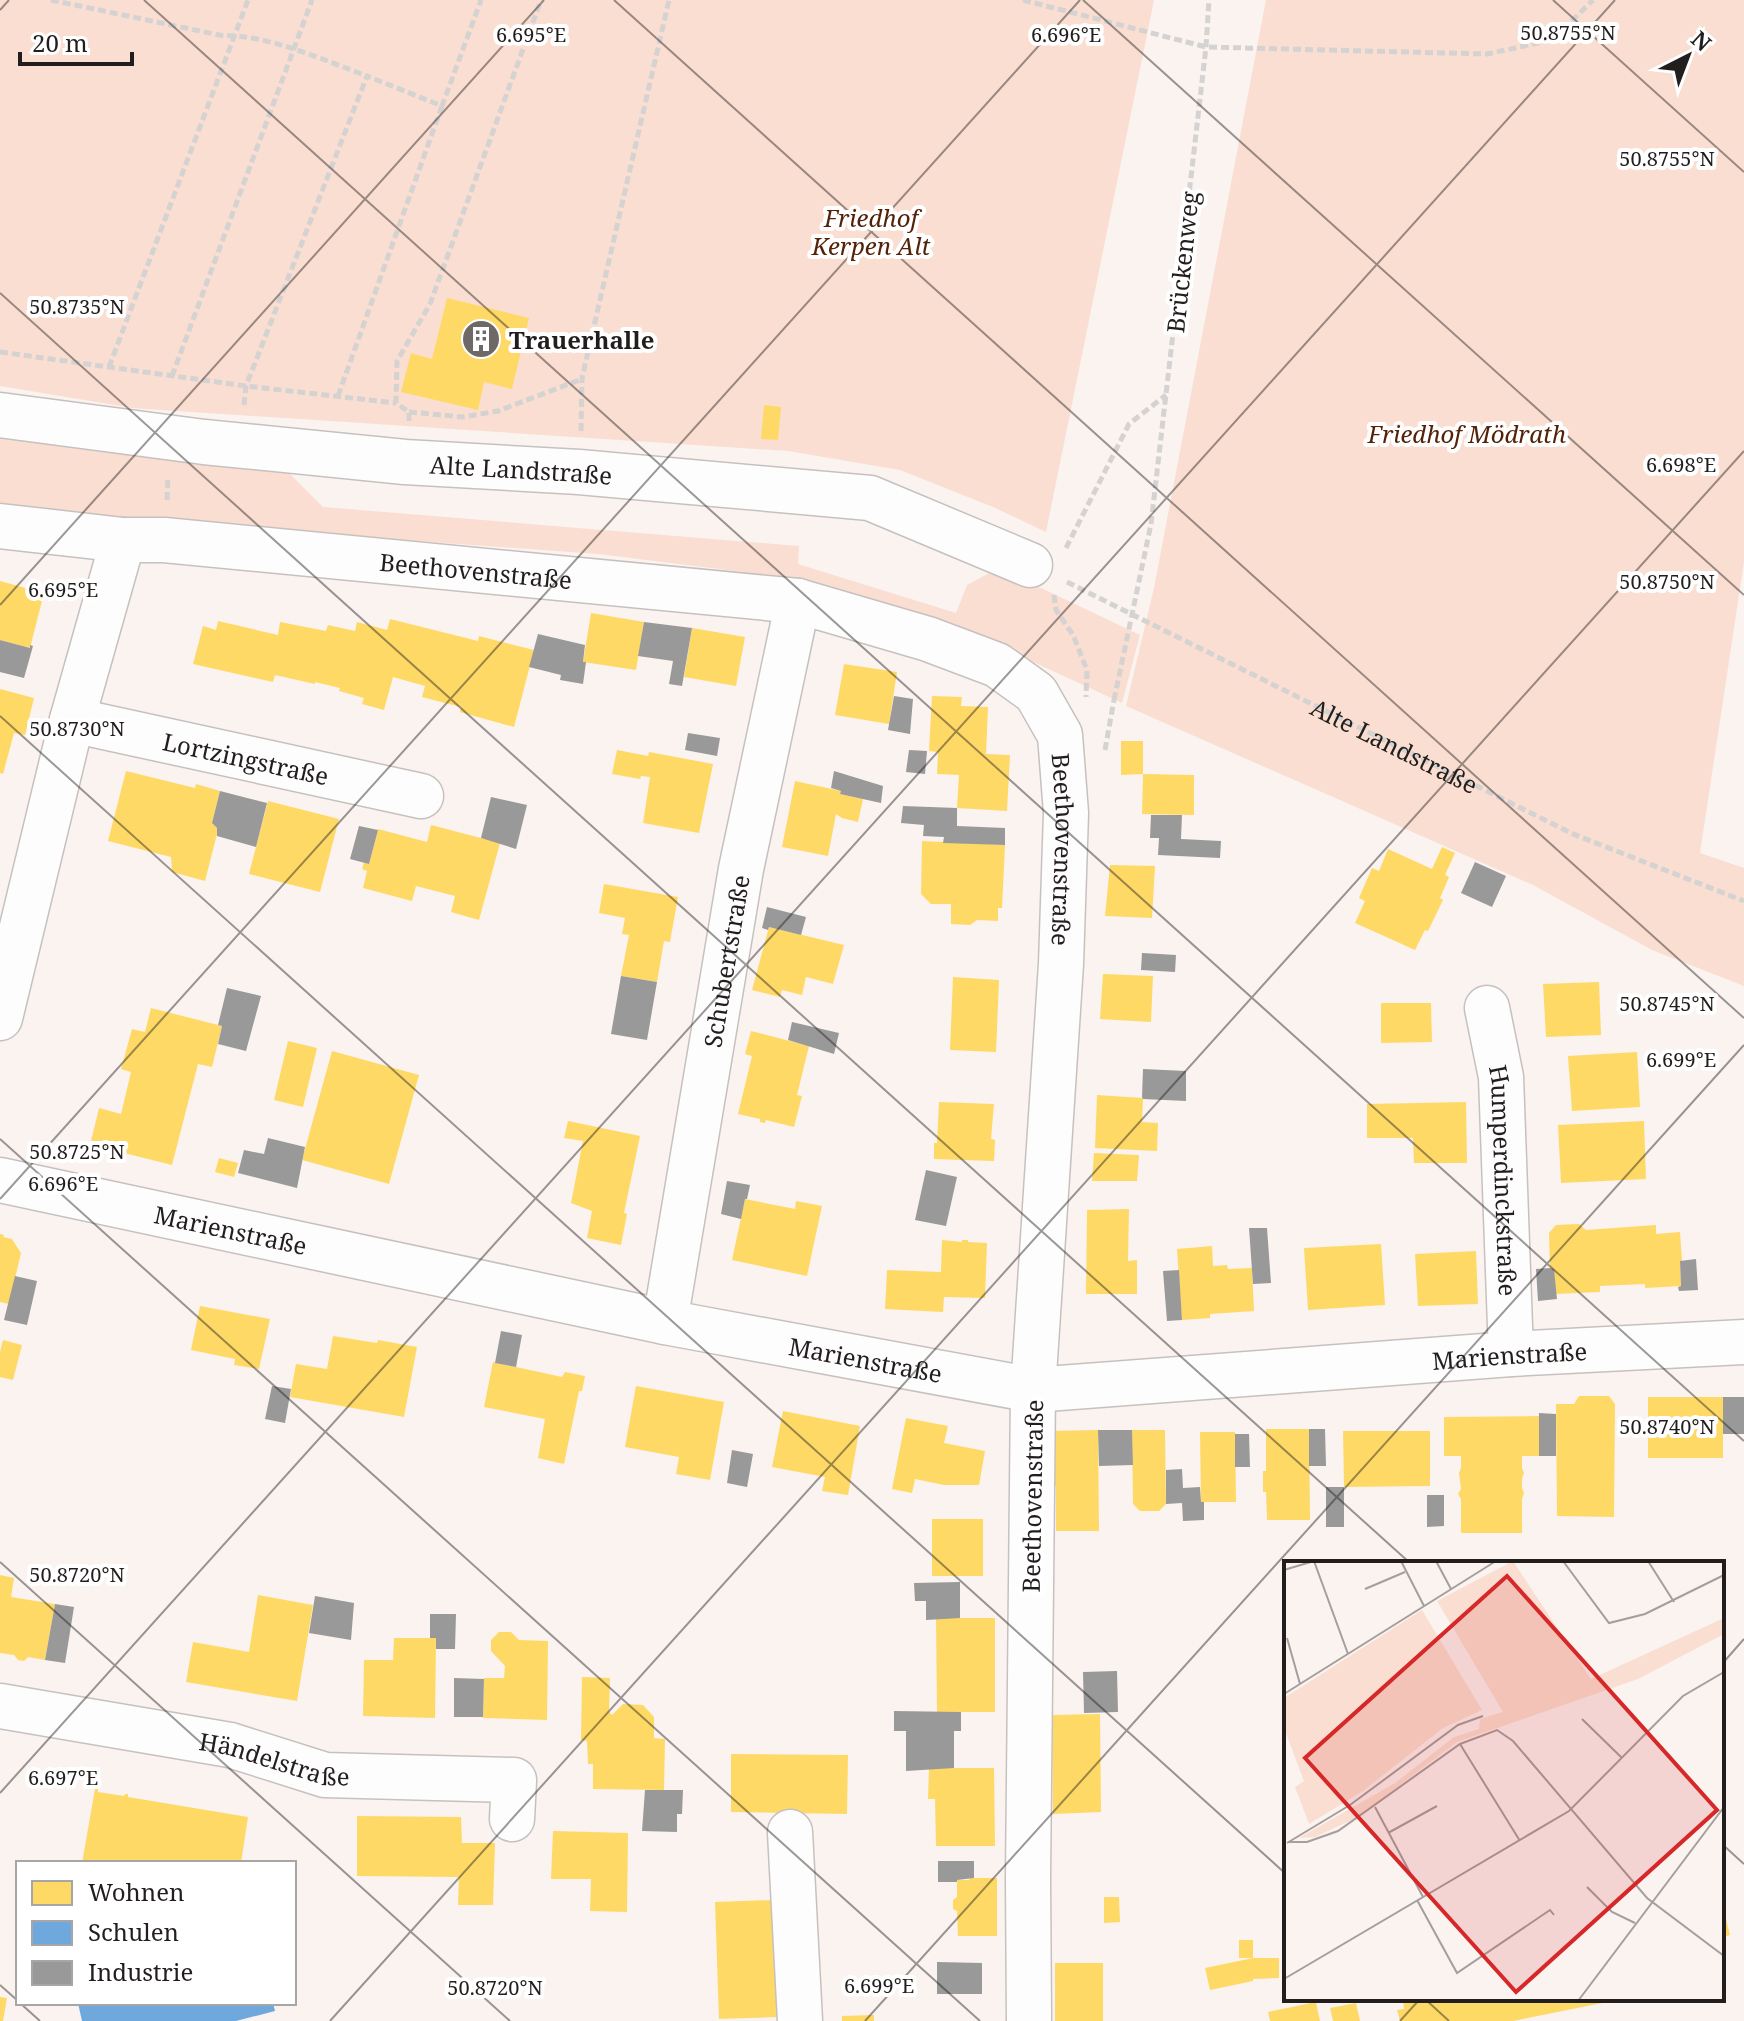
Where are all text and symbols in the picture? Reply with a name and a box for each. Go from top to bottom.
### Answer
scale bar [20,16,132,66]
north arrow [1648,16,1728,96]
text: 50.8755°N [1520,19,1616,46]
text: 6.695°E [496,21,566,48]
text: 6.696°E [1031,21,1101,48]
text: N [1686,23,1719,57]
text: 20 m [32,26,88,59]
text: 50.8755°N [1619,145,1715,172]
street label: Brückenweg [1158,189,1206,335]
park label: Friedhof Kerpen Alt [811,201,931,262]
text: 50.8735°N [29,293,125,320]
building icon: Trauerhalle [460,318,502,360]
place label: Trauerhalle [509,323,654,356]
park label: Friedhof Mödrath [1367,417,1566,450]
street label: Alte Landstraße [429,447,614,491]
text: 6.698°E [1646,451,1716,478]
street label: Beethovenstraße [378,544,573,596]
text: 50.8750°N [1619,568,1715,595]
text: 6.695°E [28,576,98,603]
street label: Alte Landstraße [1306,690,1484,801]
text: 50.8730°N [29,715,125,742]
street label: Lortzingstraße [160,724,332,792]
street label: Beethovenstraße [1045,752,1083,947]
street label: Schubertstraße [695,872,756,1050]
text: 50.8745°N [1619,990,1715,1017]
text: 6.699°E [1646,1046,1716,1073]
street label: Humperdinckstraße [1482,1062,1525,1297]
text: 50.8725°N [29,1138,125,1165]
text: 6.696°E [28,1170,98,1197]
street label: Marienstraße [151,1197,310,1262]
street label: Marienstraße [786,1329,945,1389]
street label: Marienstraße [1431,1334,1588,1376]
street label: Beethovenstraße [1014,1399,1050,1593]
text: 50.8740°N [1619,1413,1715,1440]
text: 50.8720°N [29,1561,125,1588]
inset map [1284,1561,1724,2001]
street label: Händelstraße [197,1724,350,1792]
text: 6.697°E [28,1764,98,1791]
legend [16,1861,296,2005]
text: Wohnen [88,1875,185,1908]
text: Schulen [88,1915,179,1948]
text: Industrie [88,1955,193,1988]
text: 6.699°E [844,1972,914,1999]
text: 50.8720°N [447,1974,543,2001]

